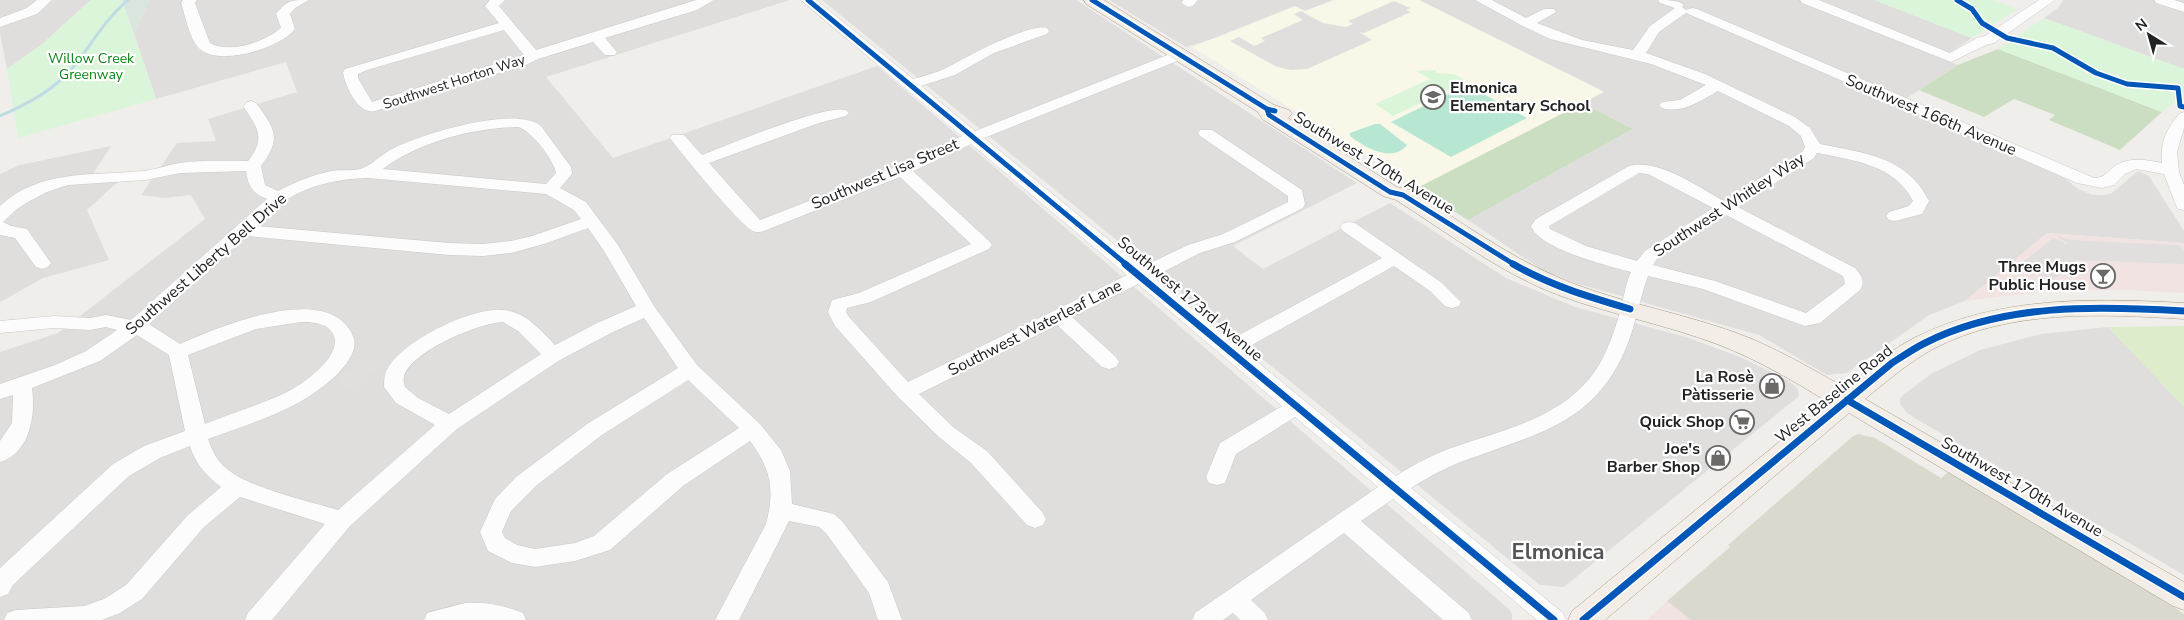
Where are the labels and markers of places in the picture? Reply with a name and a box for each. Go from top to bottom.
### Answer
place label: Elmonica Elementary School [1450,77,1590,117]
school or university icon: Elmonica Elementary School [1420,84,1446,110]
place label: Three Mugs Public House [1988,256,2086,296]
bar icon: Three Mugs Public House [2090,263,2116,289]
place label: La Rosè Pàtisserie [1682,366,1754,406]
shop icon: La Rosè Pàtisserie [1759,373,1785,399]
supermarket icon: Quick Shop [1729,409,1755,435]
place label: Quick Shop [1639,411,1724,433]
place label: Joe's Barber Shop [1607,438,1700,478]
shop icon: Joe's Barber Shop [1705,445,1731,471]

